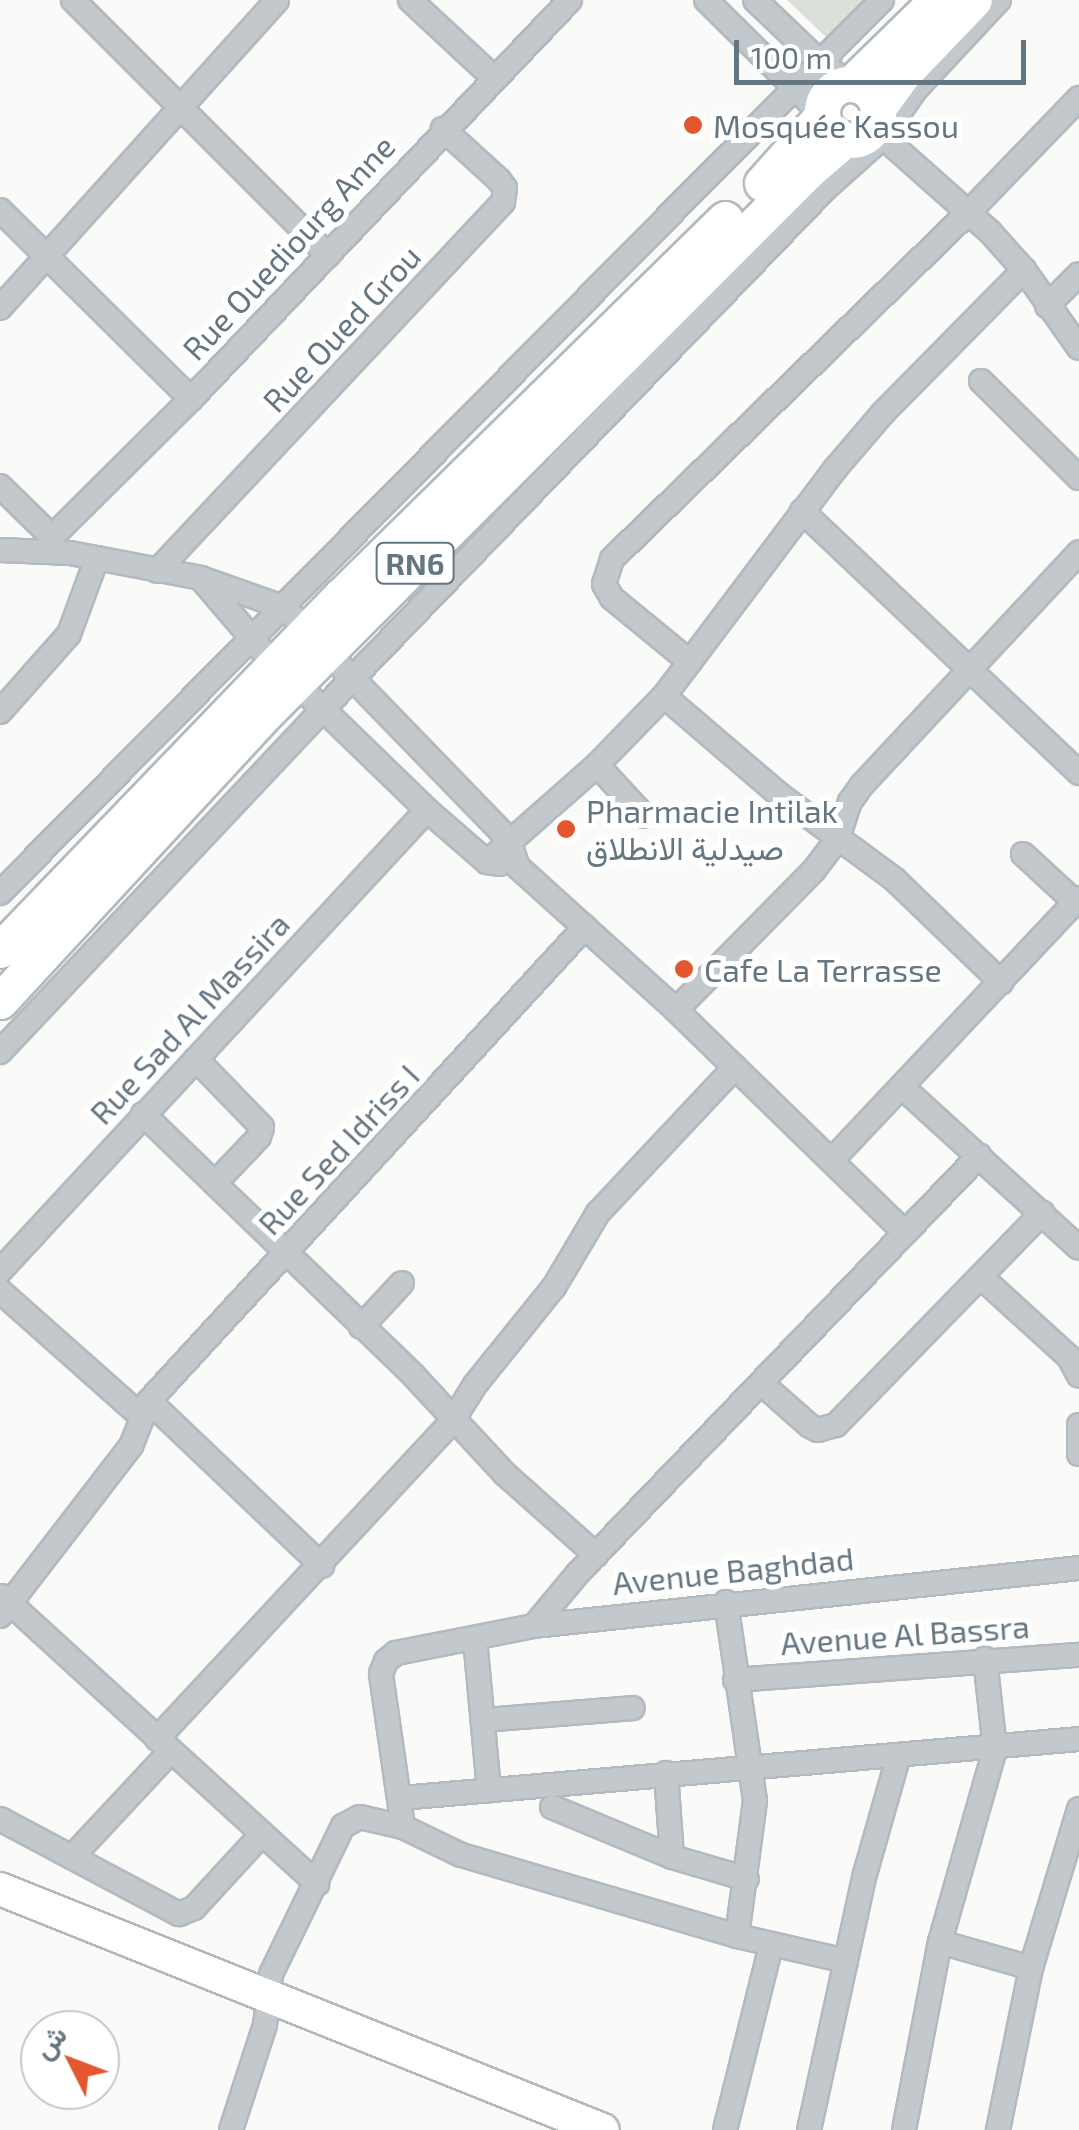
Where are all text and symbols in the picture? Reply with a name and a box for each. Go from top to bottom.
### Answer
scale bar [739,20,1032,82]
text: 100 m [751,39,832,75]
place label: Mosquée Kassou [713,106,959,144]
marker: Mosquée Kassou [682,114,704,136]
street label: Rue Ouediourg Anne [174,126,402,368]
street label: Rue Oued Grou [254,237,428,419]
road number: RN6 [375,538,455,588]
place label: Pharmacie Intilak صيدلية الانطلاق [586,792,838,867]
marker: Pharmacie Intilak صيدلية الانطلاق [555,818,577,840]
street label: Rue Sad Al Massira [81,904,297,1132]
place label: Cafe La Terrasse [704,950,942,988]
marker: Cafe La Terrasse [673,958,695,980]
street label: Rue Sed Idriss I [249,1056,427,1242]
street label: Avenue Baghdad [610,1538,856,1602]
street label: Avenue Al Bassra [778,1606,1032,1662]
north arrow [20,2010,120,2110]
text: ش [25,2017,73,2065]

